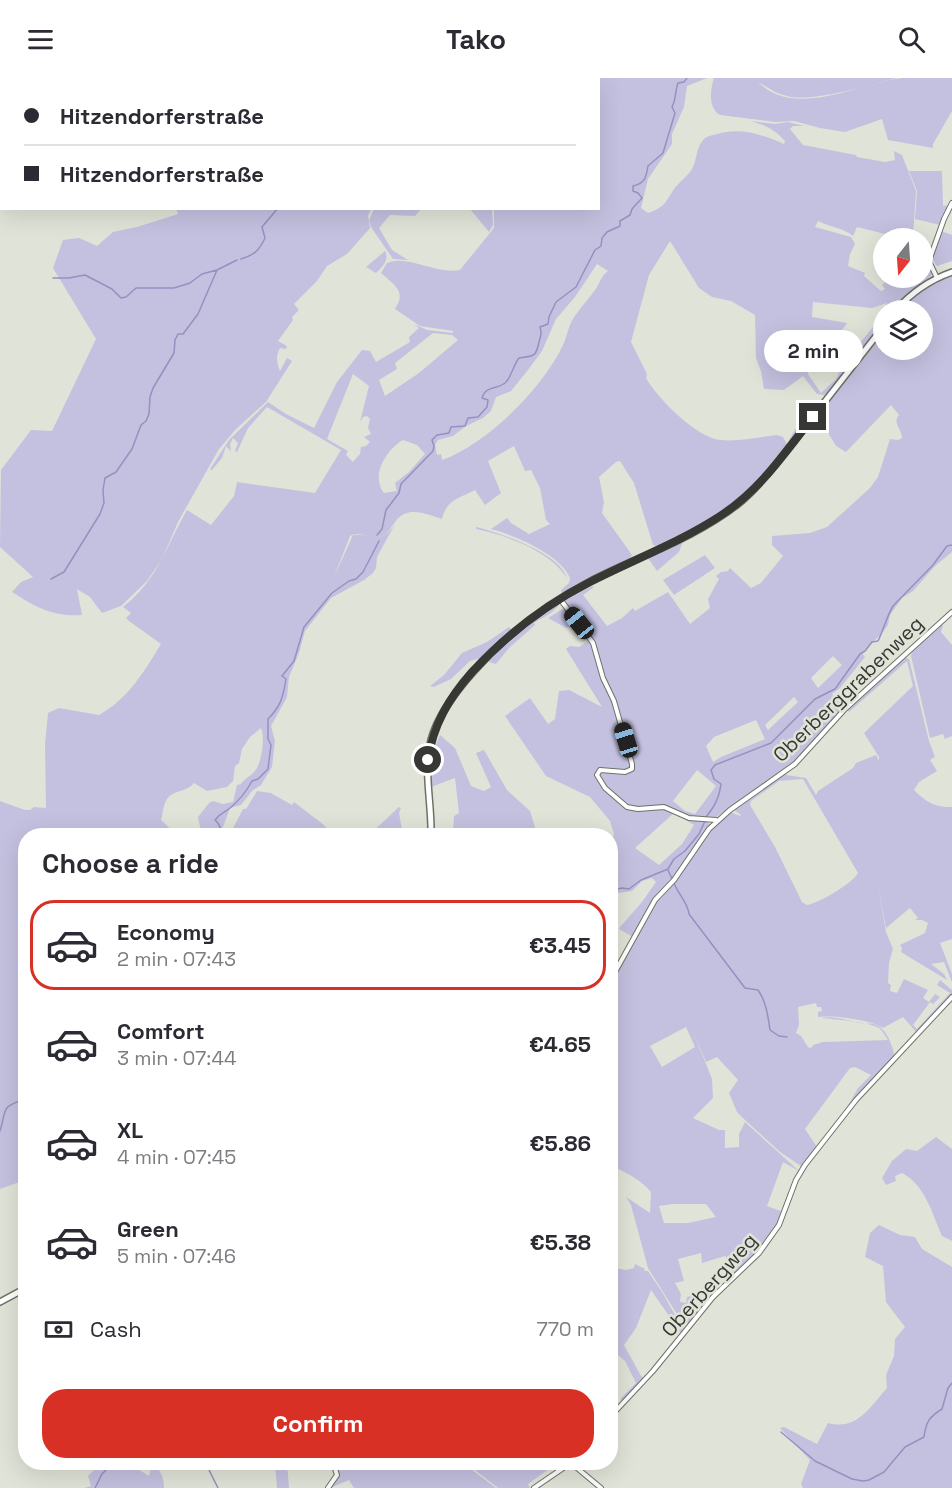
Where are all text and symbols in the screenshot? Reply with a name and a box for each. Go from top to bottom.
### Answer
text: Tako [446,22,506,57]
icon: menu [24,23,57,56]
icon: search [895,23,928,56]
text: Hitzendorferstraße [60,102,264,130]
text: Hitzendorferstraße [60,160,264,188]
north arrow [873,228,933,288]
map controls [873,228,933,360]
button: layers [873,300,933,360]
callout: 2 min [764,330,862,372]
text: 2 min [788,338,839,364]
route end [799,403,826,430]
car [561,603,597,643]
street label: Oberberggrabenweg [767,610,929,768]
car [612,720,640,760]
route start [414,746,441,773]
text: Choose a ride [42,846,219,881]
icon: car [45,918,99,972]
text: Economy [117,918,215,946]
text: €3.45 [529,931,591,959]
text: 2 min · 07:43 [117,946,236,972]
icon: car [45,1017,99,1071]
text: Comfort [117,1017,205,1045]
text: €4.65 [529,1030,591,1058]
text: 3 min · 07:44 [117,1045,236,1071]
icon: car [45,1116,99,1170]
text: XL [117,1116,143,1144]
text: €5.86 [530,1129,591,1157]
text: 4 min · 07:45 [117,1144,236,1170]
icon: car [45,1215,99,1269]
text: Green [117,1215,179,1243]
text: €5.38 [530,1228,591,1256]
street label: Oberbergweg [656,1228,762,1342]
text: 5 min · 07:46 [117,1243,236,1269]
icon: cash [42,1313,75,1346]
text: Cash [90,1315,142,1343]
text: 770 m [536,1316,594,1342]
button: Confirm [42,1389,594,1458]

